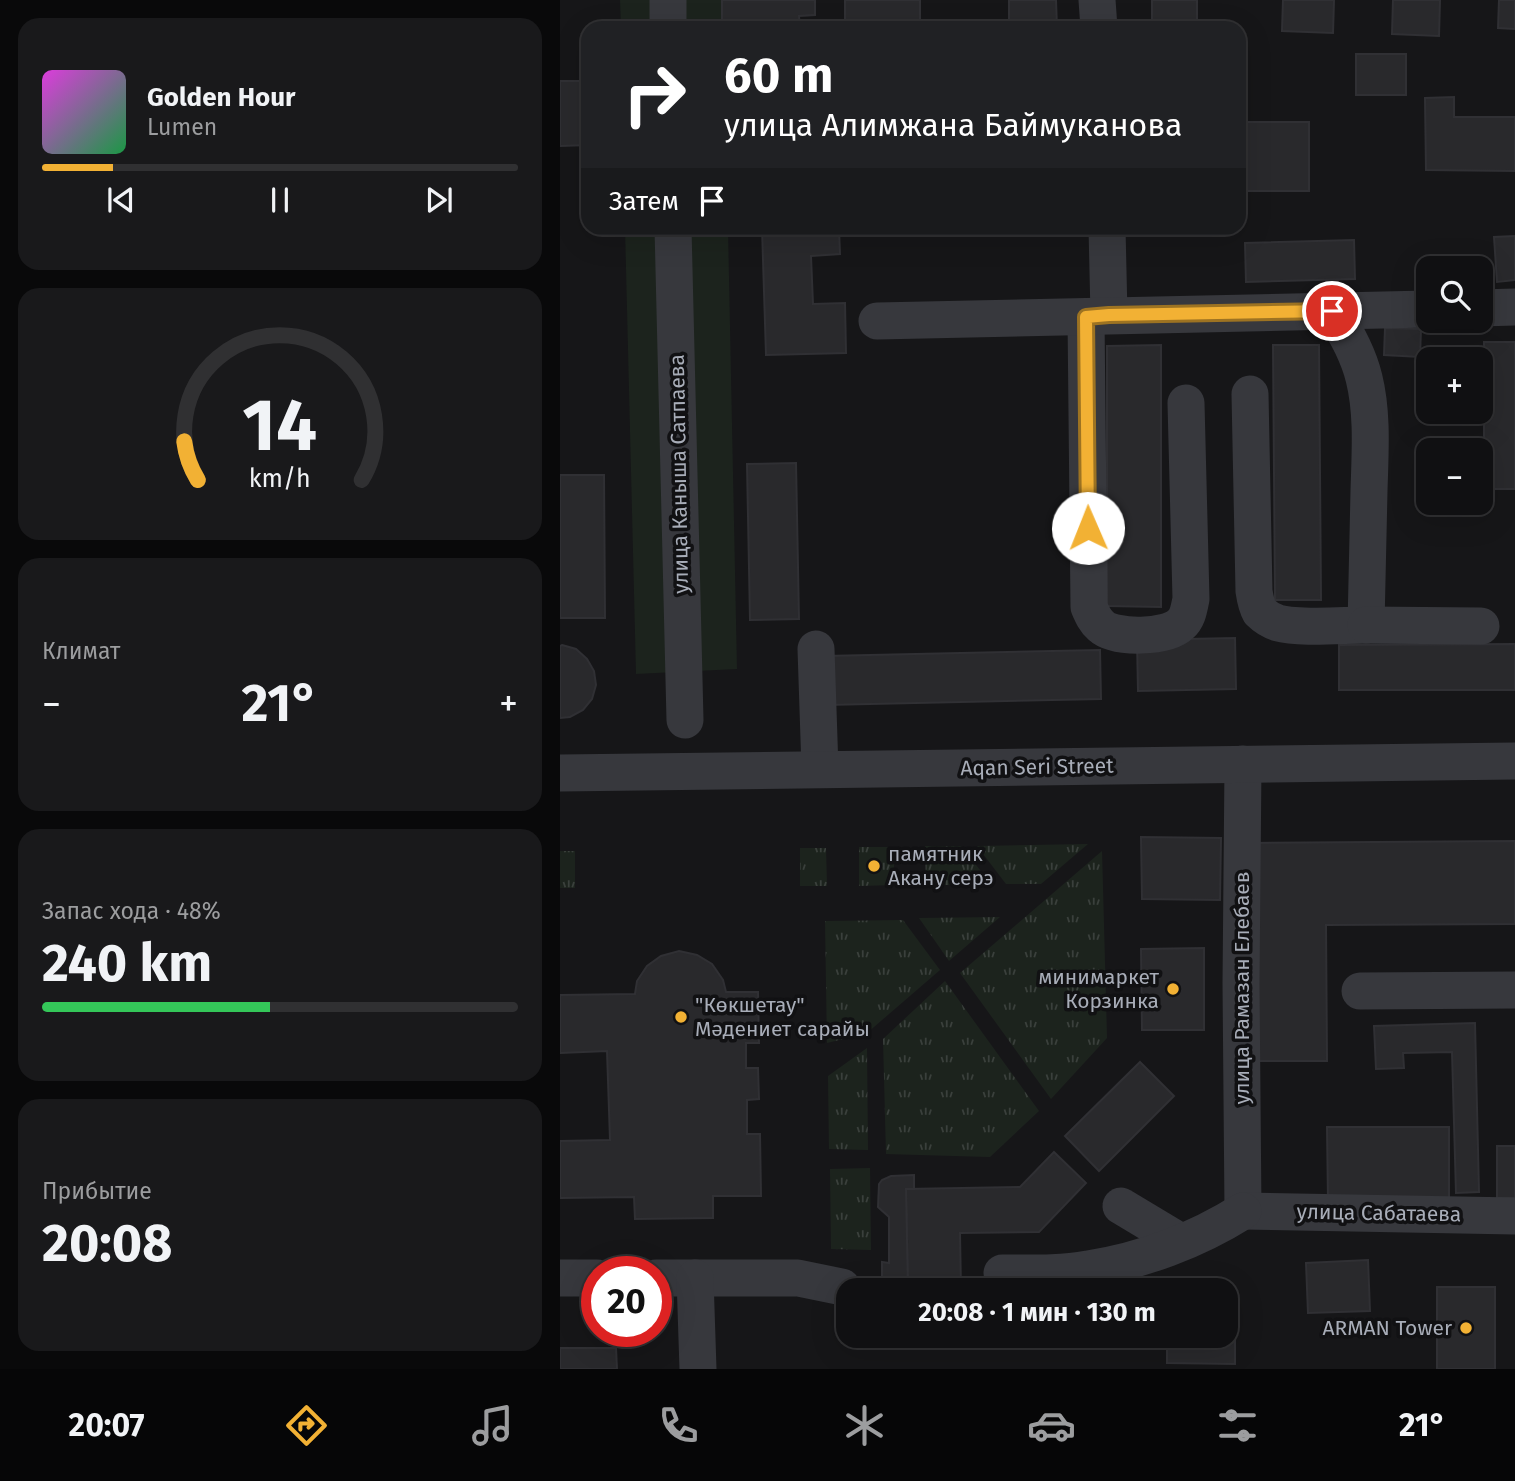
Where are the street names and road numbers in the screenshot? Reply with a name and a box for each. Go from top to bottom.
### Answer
street label: улица Каныша Сатпаева [664,354,694,594]
street label: Aqan Seri Street [960,753,1114,781]
street label: улица Рамазан Елебаев [1229,871,1255,1105]
street label: улица Сабатаева [1297,1199,1461,1227]

